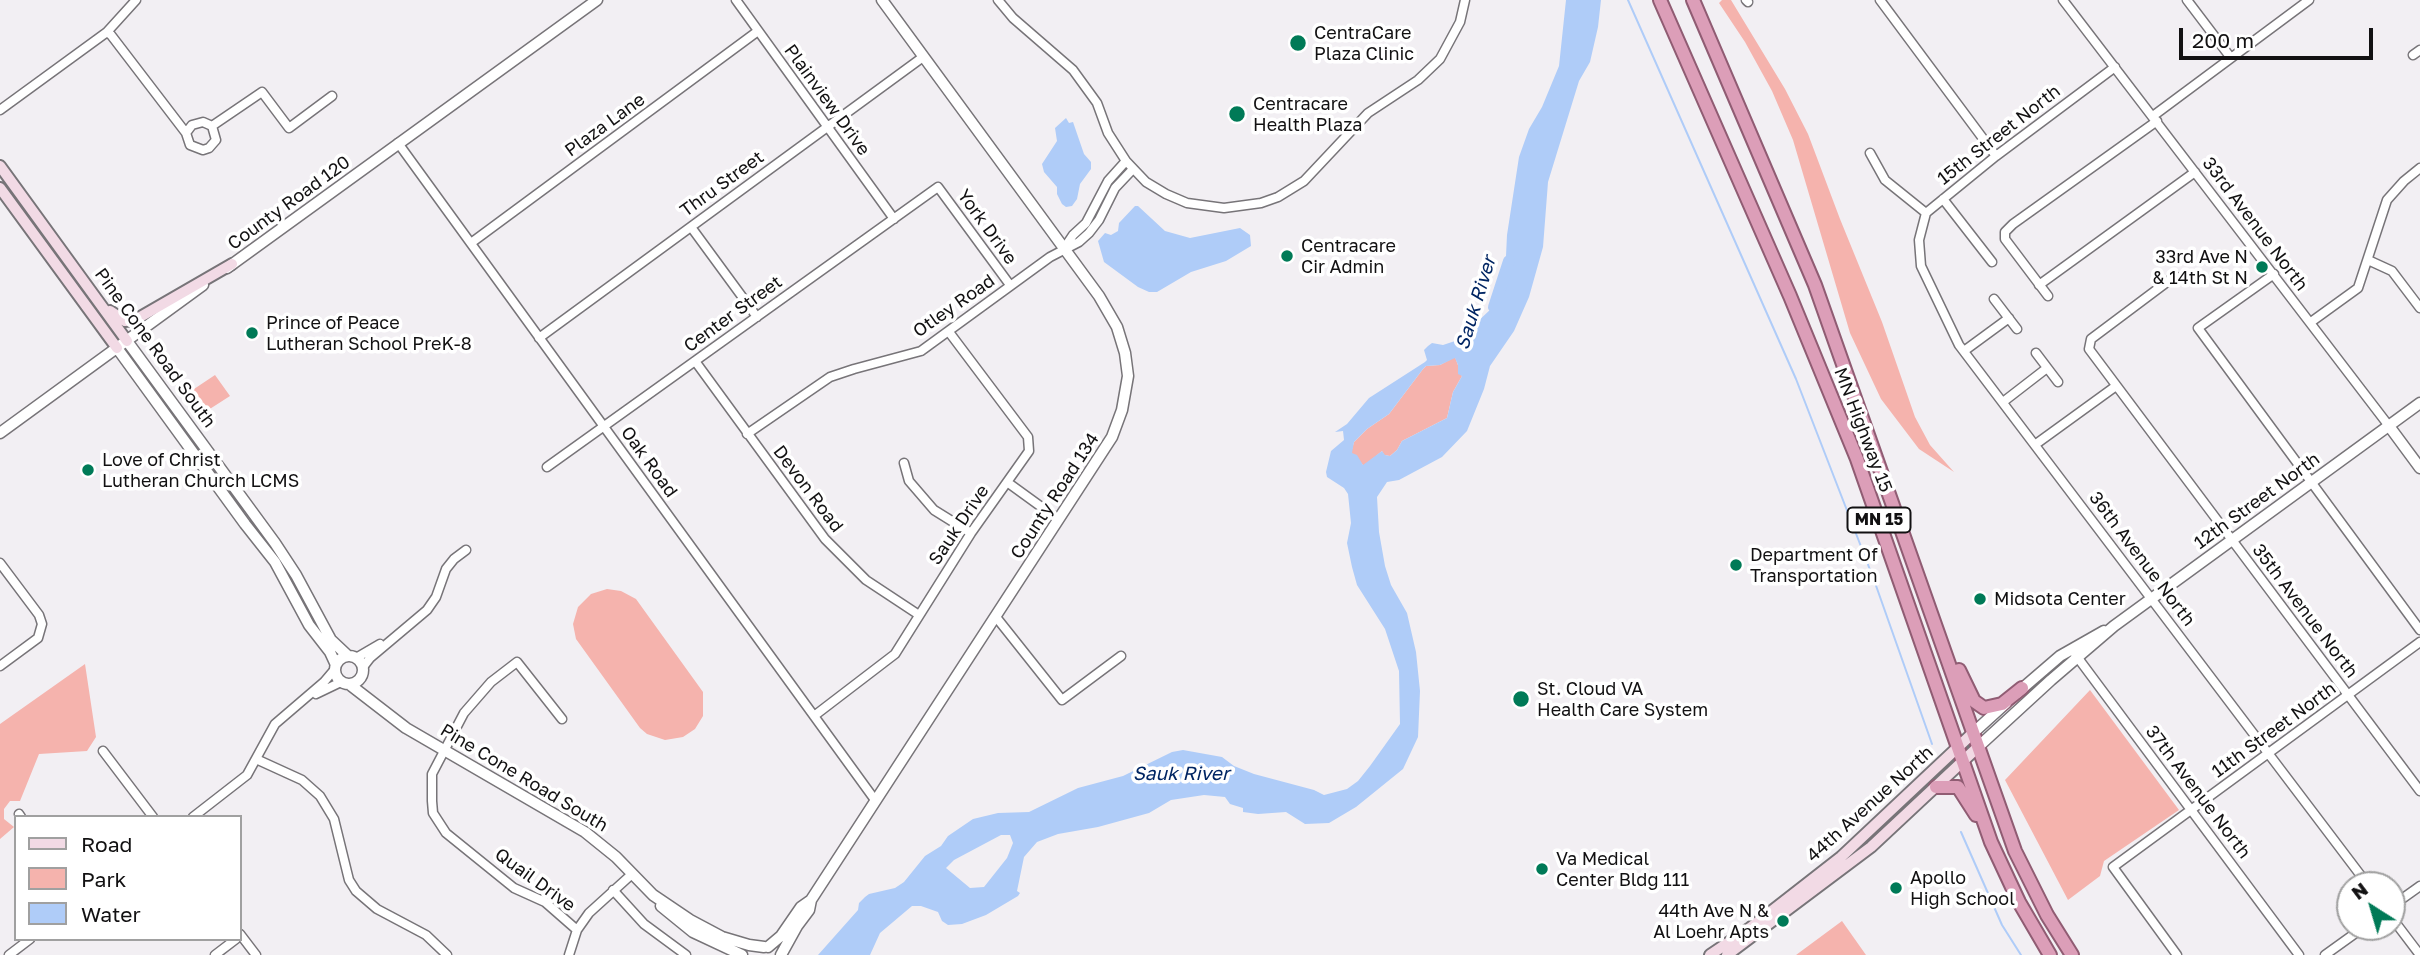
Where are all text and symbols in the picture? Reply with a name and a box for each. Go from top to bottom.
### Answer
scale bar [2182,14,2376,58]
place label: CentraCare Plaza Clinic [1314,22,1414,64]
text: 200 m [2192,27,2254,53]
marker: CentraCare Plaza Clinic [1288,33,1308,53]
street label: Plainview Drive [779,40,875,160]
street label: 15th Street North [1933,80,2065,190]
street label: Plaza Lane [561,89,649,161]
place label: Centracare Health Plaza [1253,93,1363,136]
marker: Centracare Health Plaza [1227,104,1247,124]
street label: Thru Street [676,146,768,222]
street label: County Road 120 [224,151,354,255]
street label: 33rd Avenue North [2198,153,2312,295]
street label: York Drive [953,185,1021,269]
place label: Centracare Cir Admin [1301,235,1396,278]
place label: 33rd Ave N & 14th St N [2152,246,2248,288]
marker: Centracare Cir Admin [1279,248,1295,264]
water label: Sauk River [1451,253,1501,353]
marker: 33rd Ave N & 14th St N [2254,259,2270,275]
street label: Pine Cone Road South [90,264,220,432]
street label: Otley Road [909,270,999,342]
street label: Center Street [680,271,786,357]
place label: Prince of Peace Lutheran School PreK-8 [266,312,472,354]
marker: Prince of Peace Lutheran School PreK-8 [244,325,260,341]
street label: MN Highway 15 [1829,365,1897,495]
street label: Oak Road [616,422,682,502]
street label: County Road 134 [1006,429,1104,563]
street label: Devon Road [768,441,848,537]
street label: 12th Street North [2190,448,2324,554]
place label: Love of Christ Lutheran Church LCMS [102,449,299,491]
marker: Love of Christ Lutheran Church LCMS [80,462,96,478]
street label: Sauk Drive [924,481,994,569]
street label: 36th Avenue North [2085,488,2199,630]
road number: MN 15 [1848,508,1910,533]
street label: 35th Avenue North [2248,540,2362,682]
place label: Department Of Transportation [1750,544,1878,586]
marker: Department Of Transportation [1728,557,1744,573]
place label: Midsota Center [1994,588,2126,610]
marker: Midsota Center [1972,591,1988,607]
place label: St. Cloud VA Health Care System [1537,678,1708,720]
street label: 11th Street North [2208,678,2340,782]
marker: St. Cloud VA Health Care System [1511,689,1531,709]
street label: Pine Cone Road South [436,719,612,837]
street label: 37th Avenue North [2141,721,2255,863]
street label: 44th Avenue North [1802,741,1938,867]
water label: Sauk River [1133,763,1229,785]
legend [14,815,242,941]
text: Road [81,831,132,857]
street label: Quail Drive [491,844,579,916]
place label: Va Medical Center Bldg 111 [1556,848,1689,890]
marker: Va Medical Center Bldg 111 [1534,861,1550,877]
text: Park [81,866,126,892]
place label: Apollo High School [1910,867,2015,910]
north arrow [2336,871,2406,941]
text: N [2347,877,2372,904]
marker: Apollo High School [1888,880,1904,896]
place label: 44th Ave N & Al Loehr Apts [1653,900,1769,942]
text: Water [81,901,141,927]
marker: 44th Ave N & Al Loehr Apts [1775,913,1791,929]

